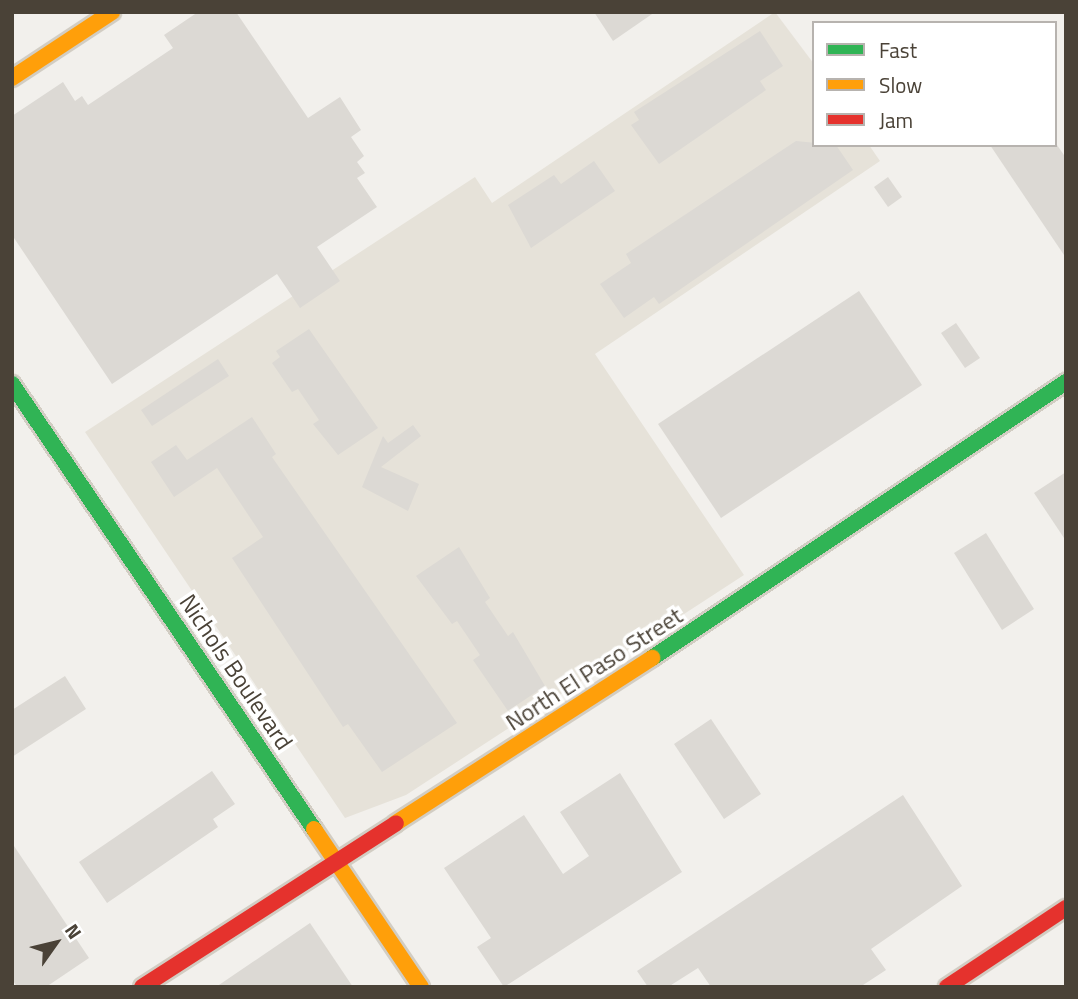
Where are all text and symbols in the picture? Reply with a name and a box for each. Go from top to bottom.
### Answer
legend [812,21,1057,147]
text: Fast [879,34,917,66]
text: Slow [879,69,922,101]
text: Jam [879,104,913,136]
street label: Nichols Boulevard [173,589,299,755]
street label: North El Paso Street [500,601,688,737]
north arrow [21,908,91,978]
text: N [58,917,90,945]

